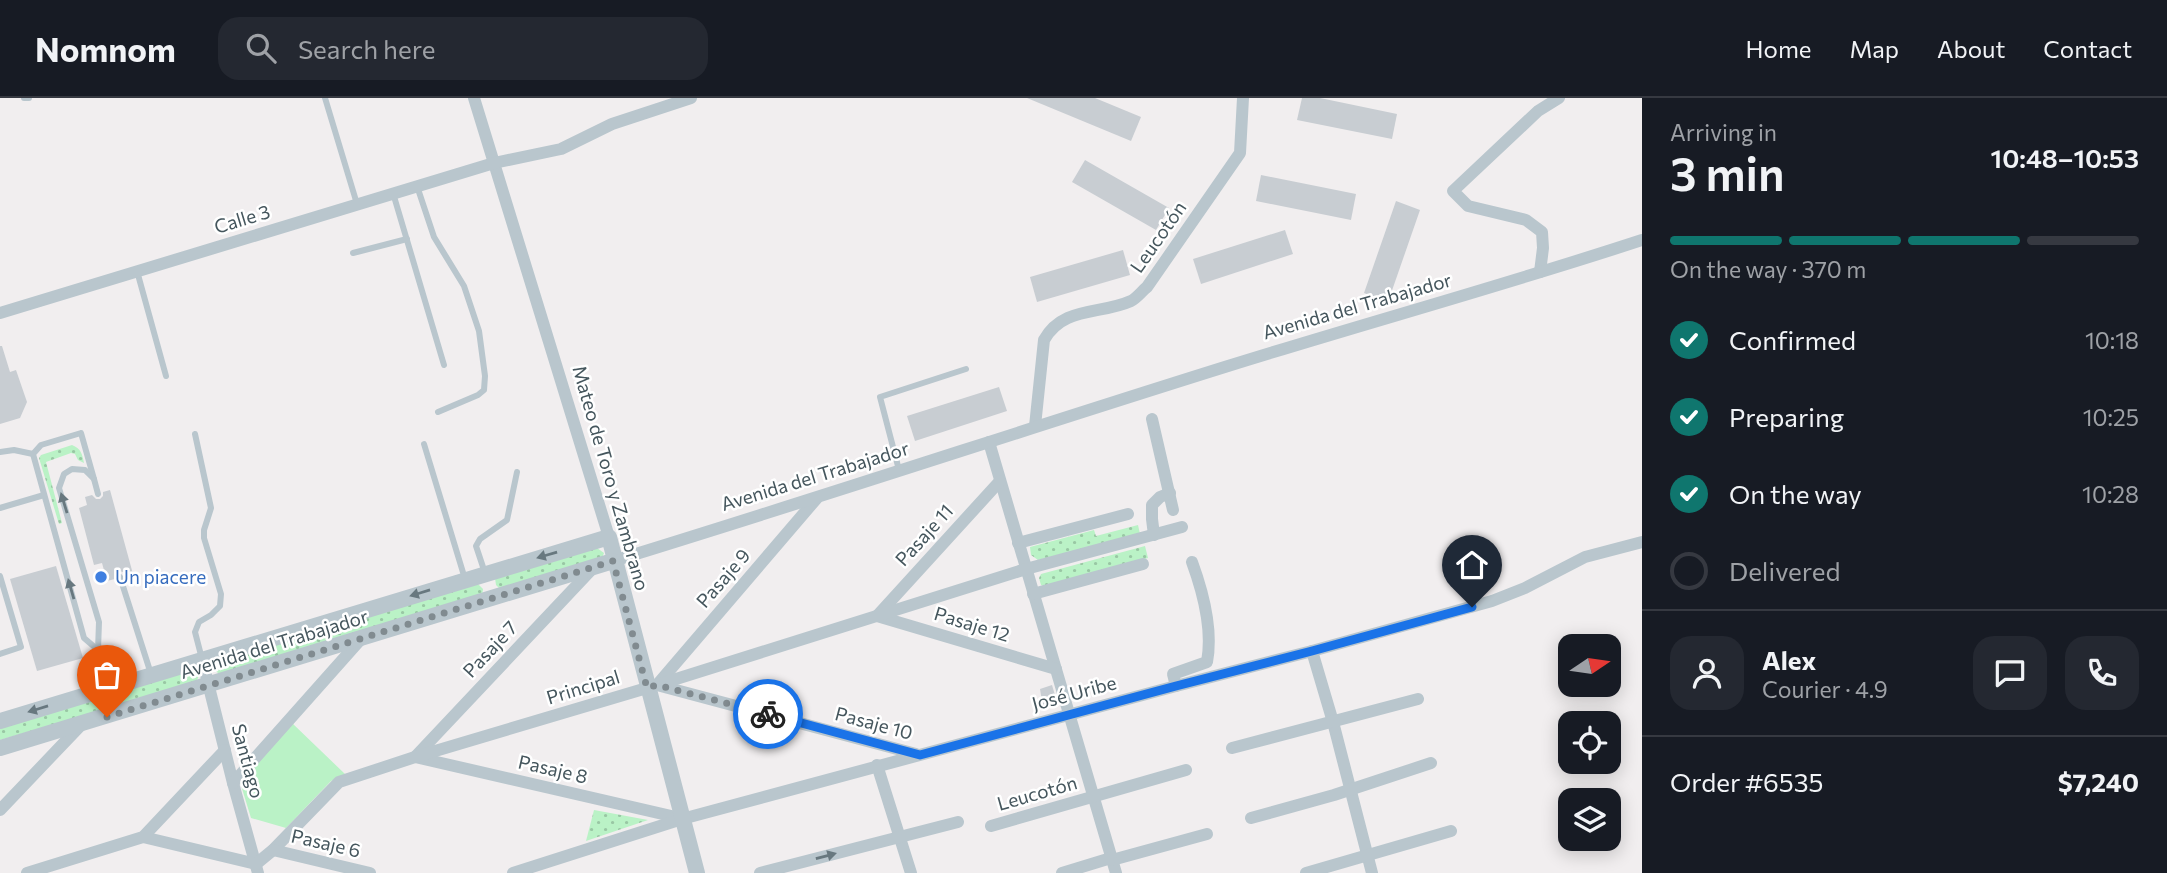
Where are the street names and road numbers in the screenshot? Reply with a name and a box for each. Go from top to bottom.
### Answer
street label: Leucotón [1125,197,1191,277]
street label: Calle 3 [211,199,273,238]
street label: Avenida del Trabajador [1260,267,1454,344]
street label: Mateo de Toro y Zambrano [568,363,655,593]
street label: Avenida del Trabajador [718,436,912,515]
street label: Pasaje 11 [890,499,957,570]
street label: Pasaje 9 [691,544,754,612]
street label: Pasaje 12 [932,601,1013,646]
street label: Avenida del Trabajador [177,604,371,683]
street label: Pasaje 7 [458,616,522,682]
street label: Principal [543,664,622,709]
street label: José Uribe [1029,670,1119,715]
street label: Pasaje 10 [833,701,915,744]
street label: Santiago [228,721,269,801]
street label: Pasaje 8 [516,749,590,788]
street label: Leucotón [994,770,1079,815]
street label: Pasaje 6 [289,823,363,862]

